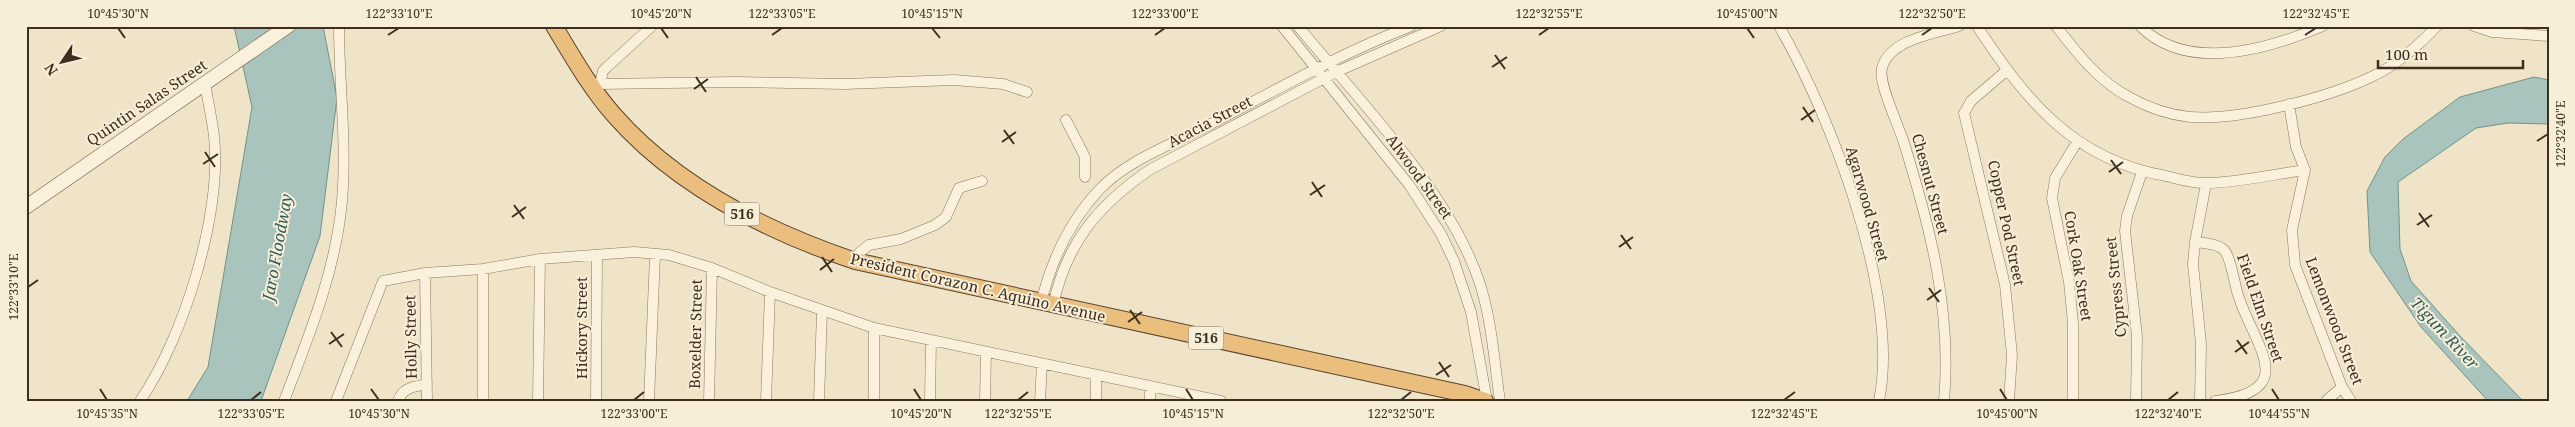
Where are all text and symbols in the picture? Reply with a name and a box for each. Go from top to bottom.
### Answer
text: 10°45'30"N [87,5,149,22]
text: 122°33'10"E [366,5,432,22]
text: 10°45'20"N [630,5,692,22]
text: 122°33'05"E [749,5,815,22]
text: 10°45'15"N [901,5,963,22]
text: 122°33'00"E [1132,5,1198,22]
text: 122°32'55"E [1516,5,1582,22]
text: 10°45'00"N [1716,5,1778,22]
text: 122°32'50"E [1899,5,1965,22]
text: 122°32'45"E [2283,5,2349,22]
north arrow [38,38,88,88]
scale bar [2378,38,2522,70]
text: 100 m [2385,44,2428,64]
street label: Quintin Salas Street [82,54,210,150]
text: N [40,60,62,80]
street label: Acacia Street [1164,91,1255,152]
text: 122°32'40"E [2552,101,2569,167]
street label: Alwood Street [1382,130,1457,223]
street label: Chesnut Street [1908,131,1954,236]
street label: Agarwood Street [1842,144,1894,264]
street label: Copper Pod Street [1984,158,2030,287]
water label: Jaro Floodway [256,192,297,305]
road number: 516 [724,202,760,225]
street label: Cork Oak Street [2060,209,2098,323]
street label: Cypress Street [2100,236,2130,339]
street label: President Corazon C. Aquino Avenue [849,248,1108,326]
street label: Field Elm Street [2233,251,2289,365]
text: 122°33'10"E [5,254,22,320]
street label: Lemonwood Street [2301,254,2368,387]
street label: Hickory Street [571,277,591,379]
street label: Boxelder Street [684,279,706,389]
water label: Tigum River [2406,292,2484,374]
street label: Holly Street [399,295,421,379]
road number: 516 [1188,326,1224,349]
text: 10°45'35"N [76,405,138,422]
text: 122°33'05"E [218,405,284,422]
text: 10°45'30"N [348,405,410,422]
text: 122°33'00"E [601,405,667,422]
text: 10°45'20"N [890,405,952,422]
text: 122°32'55"E [985,405,1051,422]
text: 10°45'15"N [1162,405,1224,422]
text: 122°32'50"E [1368,405,1434,422]
text: 122°32'45"E [1751,405,1817,422]
text: 10°45'00"N [1976,405,2038,422]
text: 122°32'40"E [2135,405,2201,422]
text: 10°44'55"N [2248,405,2310,422]

